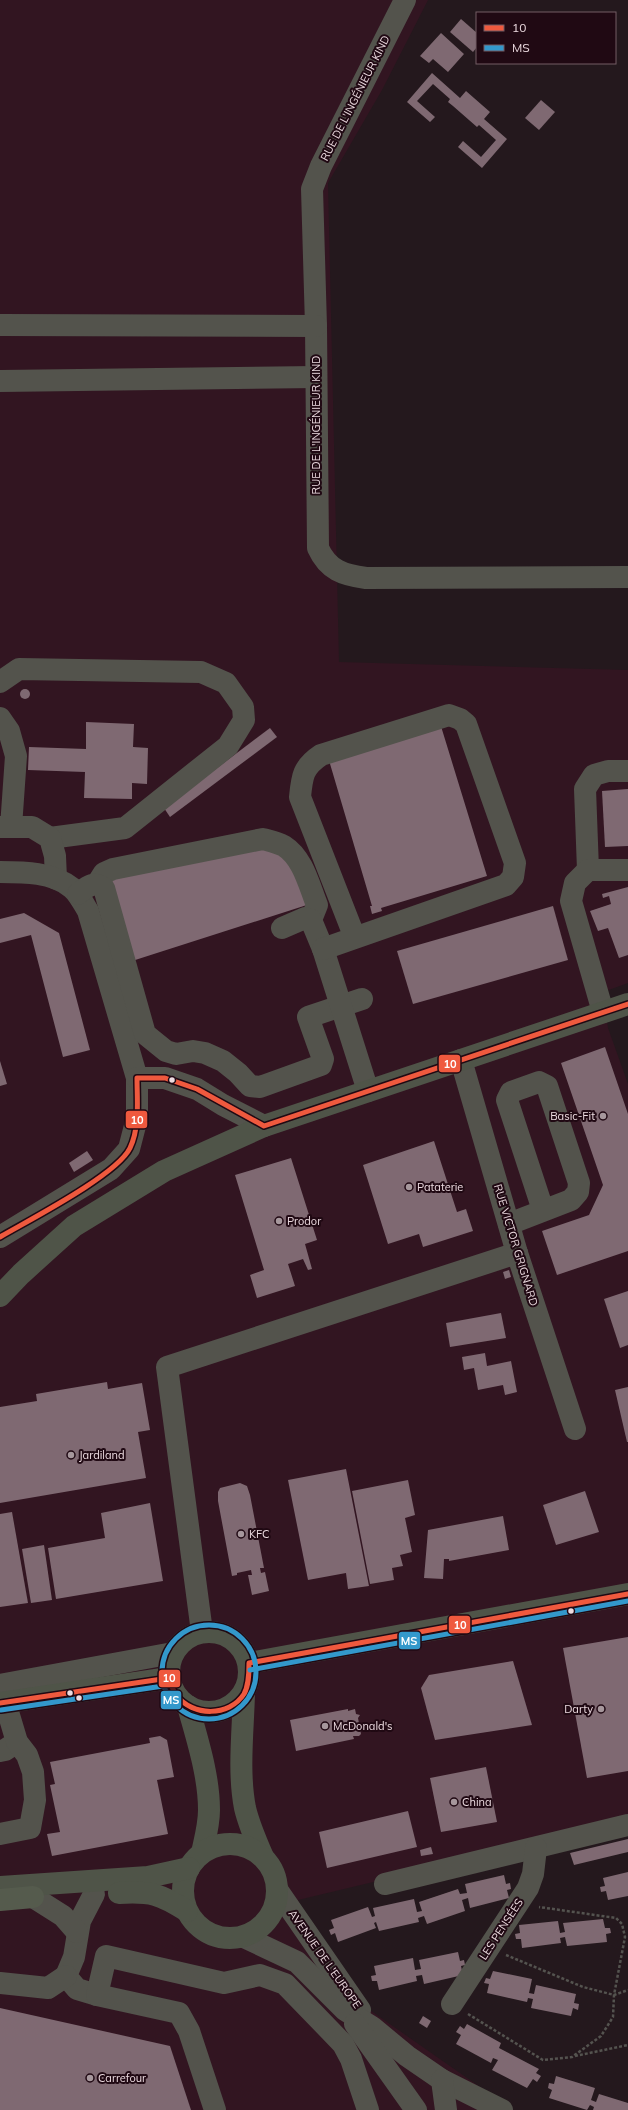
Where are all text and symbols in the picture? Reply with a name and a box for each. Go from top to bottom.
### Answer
legend [476,12,616,64]
text: 10 [512,20,526,35]
street label: RUE DE L'INGÉNIEUR KIND [317,33,393,163]
text: MS [512,40,530,55]
street label: RUE DE L'INGÉNIEUR KIND [309,356,323,494]
line badge: 10 [438,1054,461,1073]
text: 10 [443,1057,457,1071]
unlabelled marker [167,1075,177,1085]
place label: Basic-Fit [550,1109,595,1123]
line badge: 10 [125,1110,148,1129]
marker: Basic-Fit [598,1111,608,1121]
text: 10 [130,1113,144,1127]
place label: Pataterie [417,1180,463,1194]
marker: Pataterie [404,1182,414,1192]
street label: RUE VICTOR GRIGNARD [491,1182,541,1308]
place label: Prodor [287,1214,321,1228]
marker: Prodor [274,1216,284,1226]
place label: Jardiland [79,1448,125,1462]
marker: Jardiland [66,1450,76,1460]
place label: KFC [249,1527,270,1541]
marker: KFC [236,1529,246,1539]
unlabelled marker [566,1606,576,1616]
line badge: 10 [448,1615,471,1634]
text: 10 [453,1618,467,1632]
line badge: MS [398,1631,421,1650]
text: MS [401,1634,417,1648]
line badge: 10 [158,1669,181,1688]
text: 10 [162,1671,176,1685]
unlabelled marker [65,1688,75,1698]
line badge: MS [160,1690,182,1710]
unlabelled marker [74,1693,84,1703]
text: MS [163,1693,179,1707]
place label: Darty [564,1702,593,1716]
marker: Darty [596,1704,606,1714]
place label: McDonald's [333,1719,393,1733]
marker: McDonald's [320,1721,330,1731]
place label: China [462,1795,492,1809]
marker: China [449,1797,459,1807]
street label: LES PENSÉES [476,1896,526,1962]
street label: AVENUE DE L'EUROPE [286,1907,364,2011]
place label: Carrefour [98,2071,146,2085]
marker: Carrefour [85,2073,95,2083]

